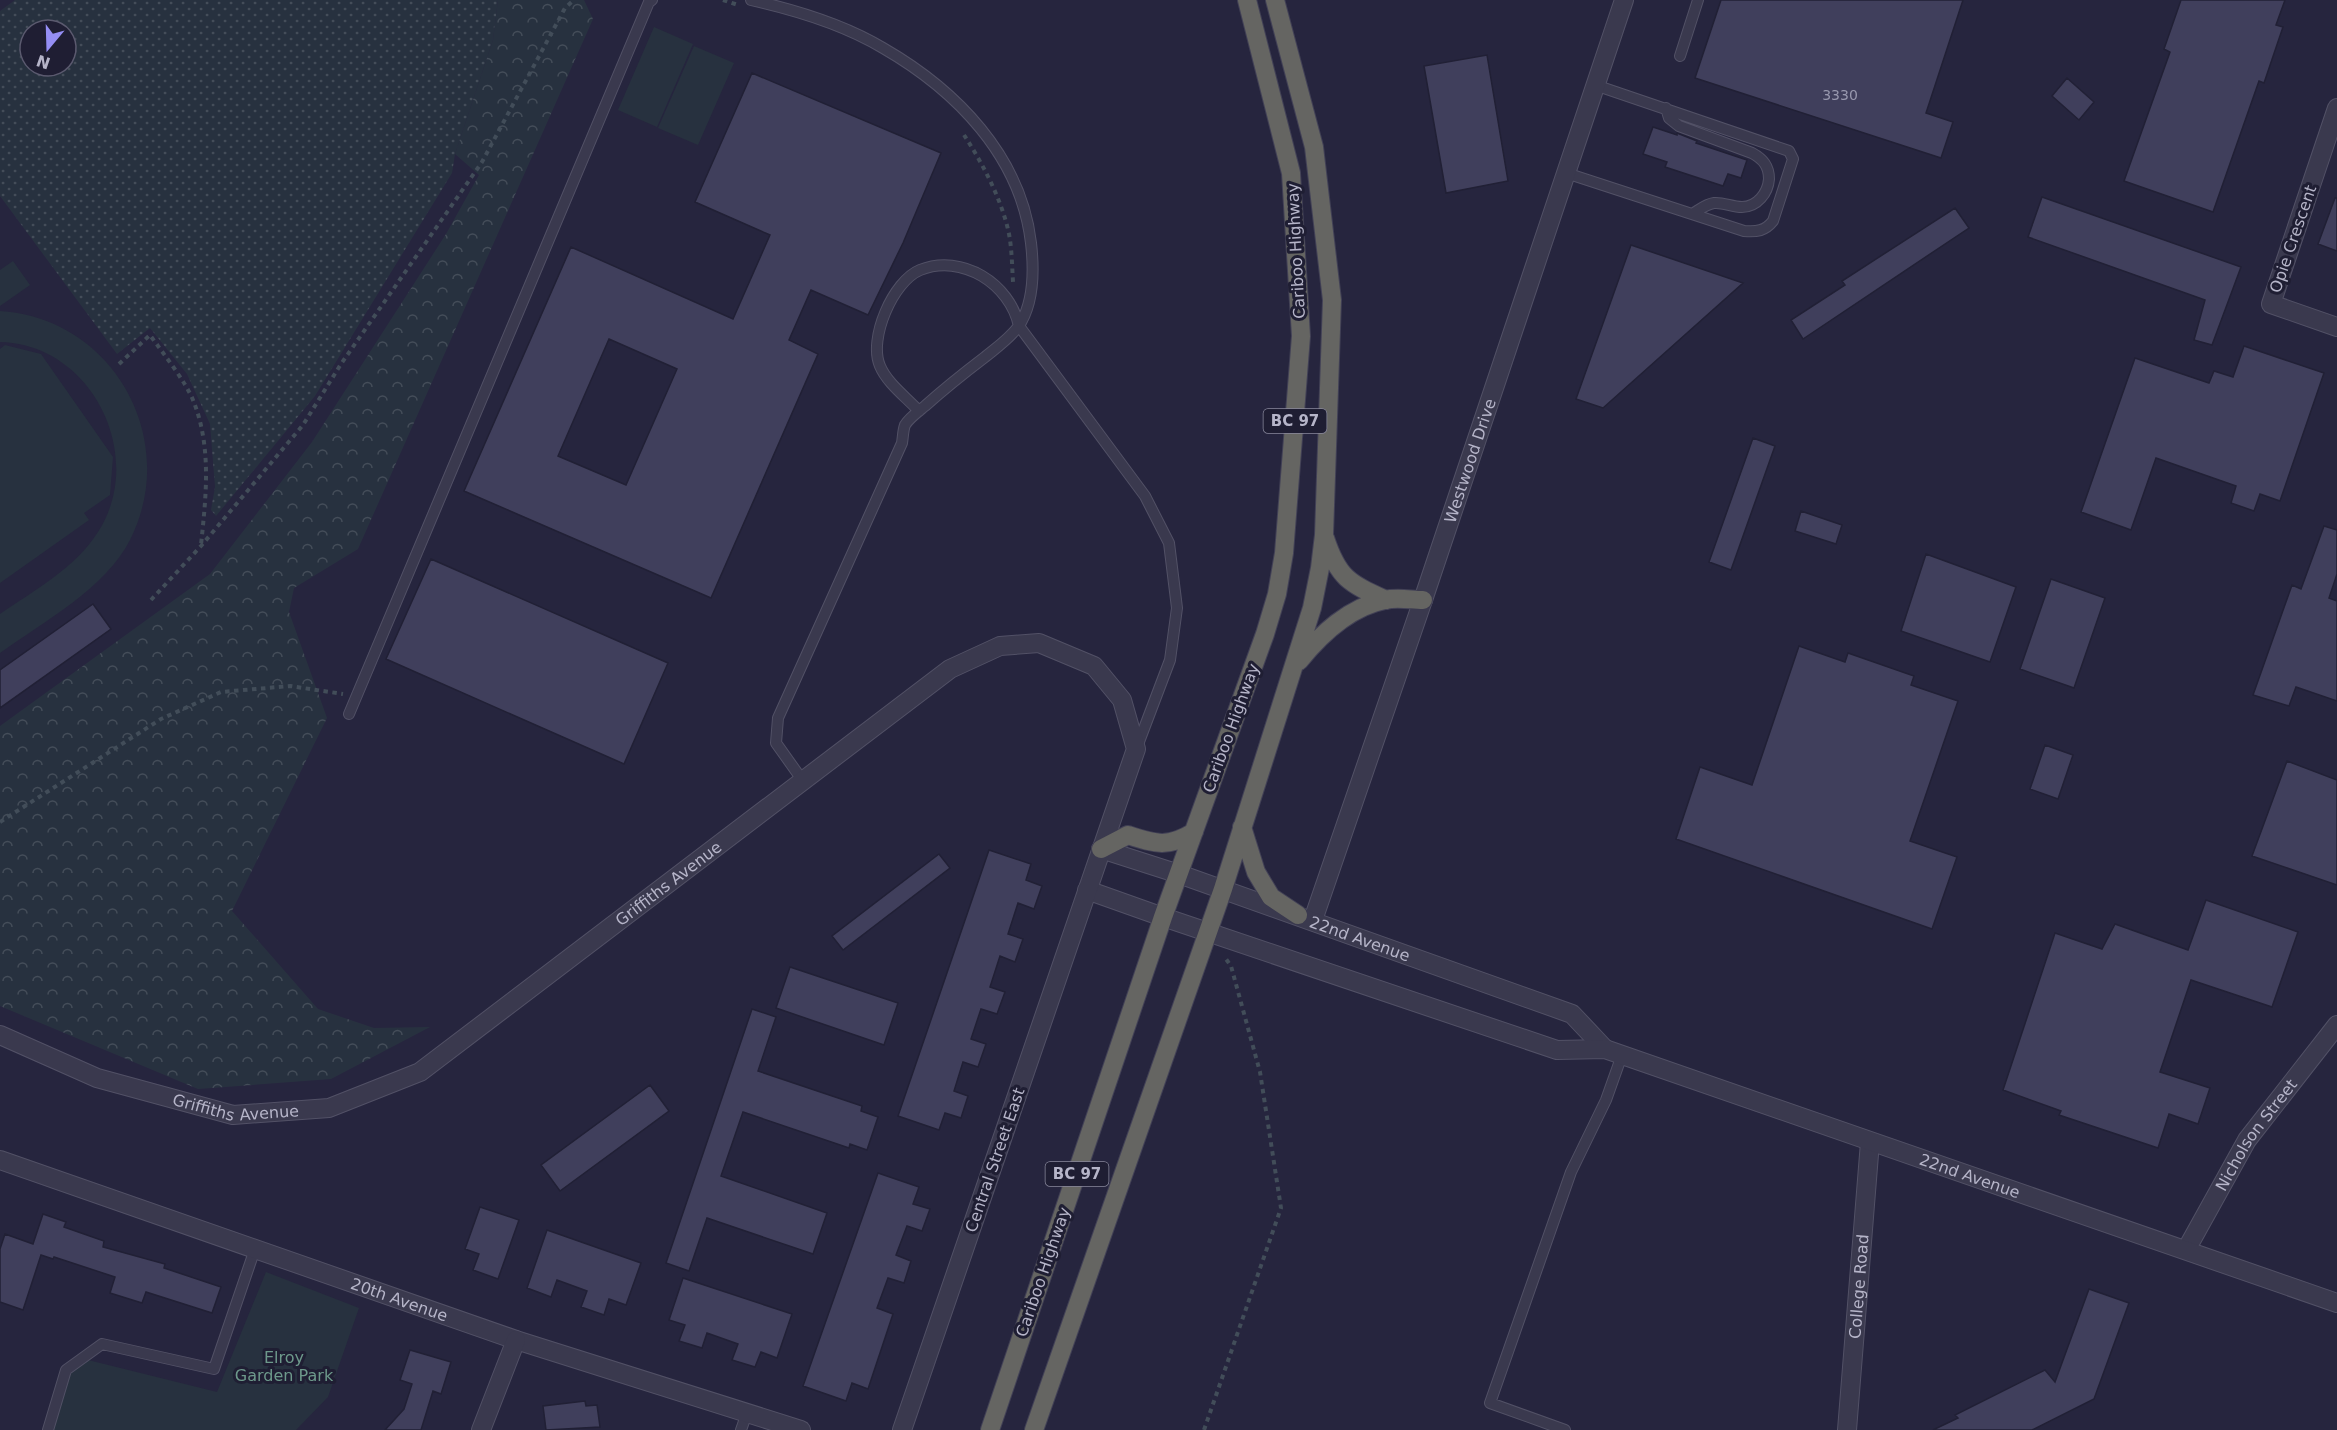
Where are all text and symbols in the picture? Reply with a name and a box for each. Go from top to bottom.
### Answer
north arrow [18,18,78,78]
text: N [34,51,53,73]
house number: 3330 [1822,87,1858,103]
street label: Cariboo Highway [1283,183,1309,319]
street label: Opie Crescent [2266,183,2320,295]
street label: Westwood Drive [1440,396,1499,525]
road number: BC 97 [1264,409,1326,433]
street label: Cariboo Highway [1199,661,1263,795]
street label: Griffiths Avenue [611,837,725,930]
street label: 22nd Avenue [1307,912,1413,965]
street label: Nicholson Street [2211,1075,2301,1194]
street label: Central Street East [961,1085,1029,1235]
street label: Griffiths Avenue [171,1090,300,1125]
street label: 22nd Avenue [1917,1149,2023,1202]
road number: BC 97 [1046,1162,1108,1186]
street label: Cariboo Highway [1012,1205,1074,1339]
street label: College Road [1845,1233,1872,1340]
street label: 20th Avenue [348,1274,450,1325]
park label: Elroy Garden Park [235,1348,334,1385]

